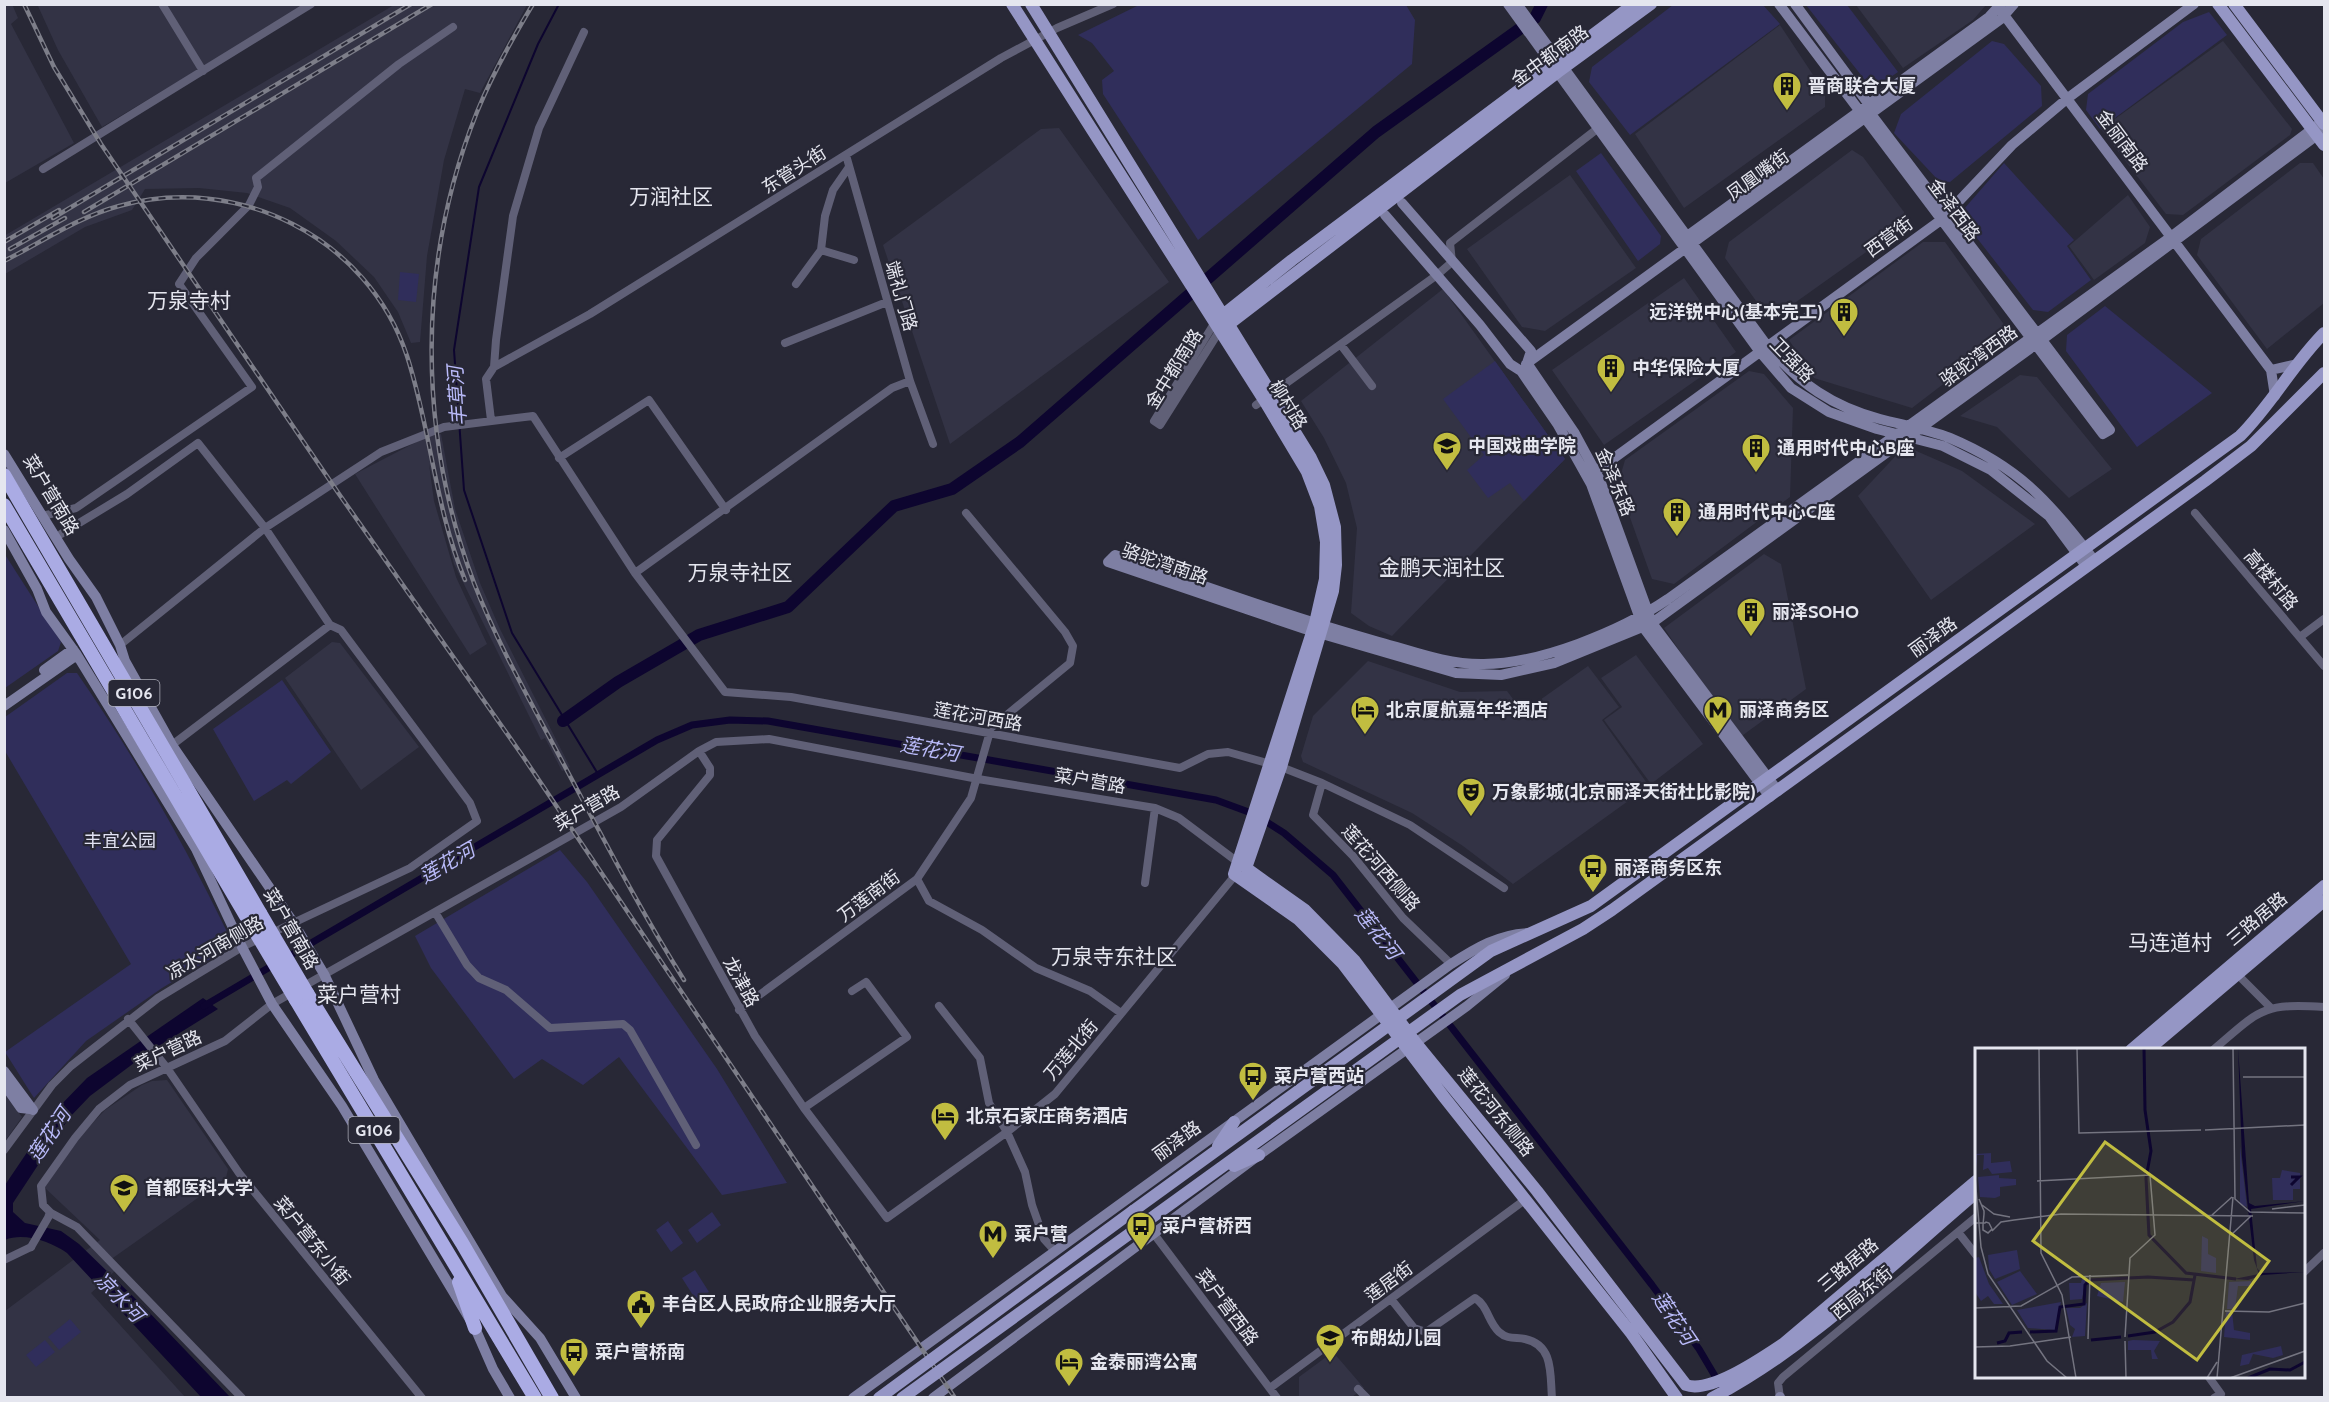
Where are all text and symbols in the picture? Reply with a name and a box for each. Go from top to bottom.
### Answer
street label: 金中都南路 [1507,21,1593,91]
building icon: 晋商联合大厦 [1771,70,1803,112]
place label: 晋商联合大厦 [1808,75,1916,97]
street label: 金丽南路 [2092,106,2152,176]
street label: 东管头街 [758,142,830,198]
street label: 凤凰嘴街 [1722,145,1794,205]
street label: 金泽西路 [1924,175,1984,245]
district label: 万润社区 [629,184,713,209]
street label: 西营街 [1861,212,1917,262]
street label: 端礼门路 [881,258,921,334]
district label: 万泉寺村 [147,288,231,313]
building icon: 远洋锐中心(基本完工) [1828,296,1860,338]
place label: 远洋锐中心(基本完工) [1649,301,1823,323]
street label: 骆驼湾西路 [1936,321,2022,391]
street label: 金中都南路 [1141,325,1207,413]
street label: 卫强路 [1765,333,1819,387]
building icon: 中华保险大厦 [1595,352,1627,394]
place label: 中华保险大厦 [1632,357,1740,379]
water label: 丰草河 [443,361,471,427]
street label: 柳村路 [1264,376,1312,434]
school or university icon: 中国戏曲学院 [1431,430,1463,472]
building icon: 通用时代中心B座 [1740,432,1772,474]
place label: 中国戏曲学院 [1468,435,1576,457]
place label: 通用时代中心B座 [1777,437,1914,459]
street label: 金泽东路 [1591,445,1639,519]
street label: 菜户营南路 [18,451,84,539]
building icon: 通用时代中心C座 [1661,496,1693,538]
place label: 通用时代中心C座 [1698,501,1835,523]
street label: 骆驼湾南路 [1119,539,1211,589]
street label: 高楼村路 [2239,545,2303,615]
district label: 金鹏天润社区 [1379,555,1505,580]
district label: 万泉寺社区 [688,560,793,585]
building icon: 丽泽SOHO [1735,596,1767,638]
place label: 丽泽SOHO [1772,601,1859,623]
street label: 丽泽路 [1905,612,1961,662]
road number: G106 [108,680,160,706]
hotel icon: 北京厦航嘉年华酒店 [1349,694,1381,736]
metro station icon: 丽泽商务区 [1702,694,1734,736]
street label: 莲花河西路 [932,698,1024,736]
place label: 北京厦航嘉年华酒店 [1386,699,1548,721]
place label: 丽泽商务区 [1739,699,1829,721]
water label: 莲花河 [898,732,966,767]
street label: 菜户营路 [1053,764,1127,798]
theatre icon: 万象影城(北京丽泽天街杜比影院) [1455,776,1487,818]
street label: 菜户营路 [550,780,624,836]
place label: 万象影城(北京丽泽天街杜比影院) [1492,781,1756,803]
street label: 莲花河西侧路 [1337,820,1425,916]
park label: 丰宜公园 [84,830,156,852]
water label: 莲花河 [415,836,482,888]
bus stop icon: 丽泽商务区东 [1577,852,1609,894]
place label: 丽泽商务区东 [1614,857,1722,879]
street label: 万莲南街 [834,866,904,926]
street label: 菜户营南路 [259,885,323,973]
street label: 三路居路 [2222,887,2292,951]
water label: 莲花河 [1350,902,1408,967]
street label: 凉水河南侧路 [163,911,267,985]
district label: 马连道村 [2128,930,2212,955]
district label: 万泉寺东社区 [1051,944,1177,969]
street label: 龙津路 [718,953,764,1011]
district label: 菜户营村 [317,982,401,1007]
street label: 万莲北街 [1039,1015,1103,1085]
street label: 菜户营路 [131,1026,205,1076]
inset map [1975,1048,2305,1378]
bus stop icon: 菜户营西站 [1237,1060,1269,1102]
street label: 莲花河东侧路 [1453,1063,1539,1161]
place label: 菜户营西站 [1274,1065,1364,1087]
water label: 莲花河 [22,1100,78,1167]
hotel icon: 北京石家庄商务酒店 [929,1100,961,1142]
place label: 北京石家庄商务酒店 [966,1105,1128,1127]
street label: 丽泽路 [1149,1116,1205,1166]
road number: G106 [348,1117,400,1143]
school or university icon: 首都医科大学 [108,1172,140,1214]
place label: 首都医科大学 [145,1177,253,1199]
street label: 菜户营东小街 [269,1192,355,1290]
bus stop icon: 菜户营桥西 [1125,1210,1157,1252]
place label: 菜户营桥西 [1162,1215,1252,1237]
metro station icon: 菜户营 [977,1218,1009,1260]
place label: 菜户营 [1014,1223,1068,1245]
street label: 三路居路 [1813,1233,1883,1297]
street label: 莲居街 [1361,1257,1417,1307]
street label: 西局东街 [1827,1262,1897,1324]
street label: 菜户营西路 [1191,1264,1263,1350]
water label: 凉水河 [90,1267,151,1330]
water label: 莲花河 [1647,1286,1703,1353]
public building icon: 丰台区人民政府企业服务大厅 [625,1288,657,1330]
place label: 丰台区人民政府企业服务大厅 [662,1293,896,1315]
school or university icon: 布朗幼儿园 [1314,1322,1346,1364]
place label: 布朗幼儿园 [1351,1327,1441,1349]
bus stop icon: 菜户营桥南 [558,1336,590,1378]
place label: 菜户营桥南 [595,1341,685,1363]
hotel icon: 金泰丽湾公寓 [1053,1346,1085,1388]
place label: 金泰丽湾公寓 [1090,1351,1198,1373]

